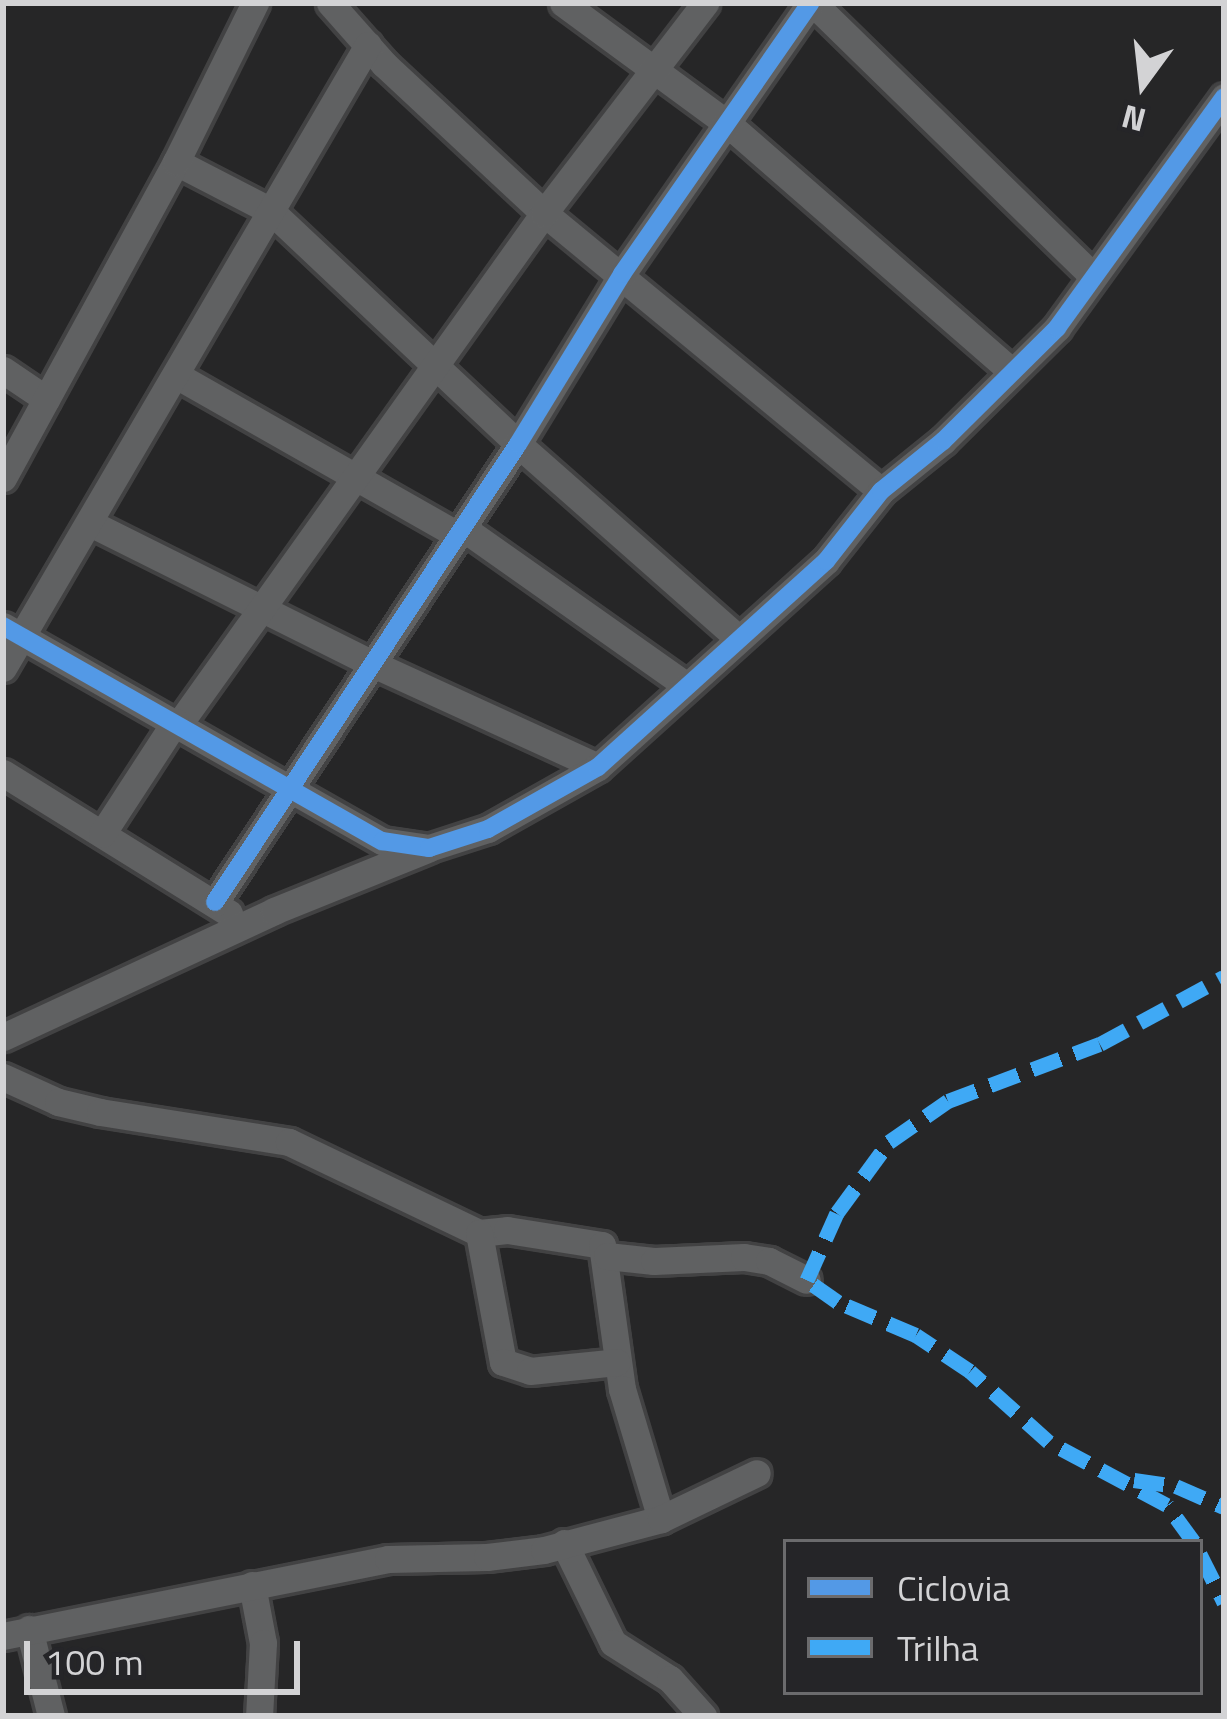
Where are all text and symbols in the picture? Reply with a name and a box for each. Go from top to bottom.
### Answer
north arrow [1083,24,1203,144]
text: N [1116,92,1151,146]
legend [783,1539,1203,1695]
text: Ciclovia [897,1560,1010,1615]
scale bar [30,1617,306,1691]
text: Trilha [897,1620,979,1675]
text: 100 m [45,1634,144,1689]

